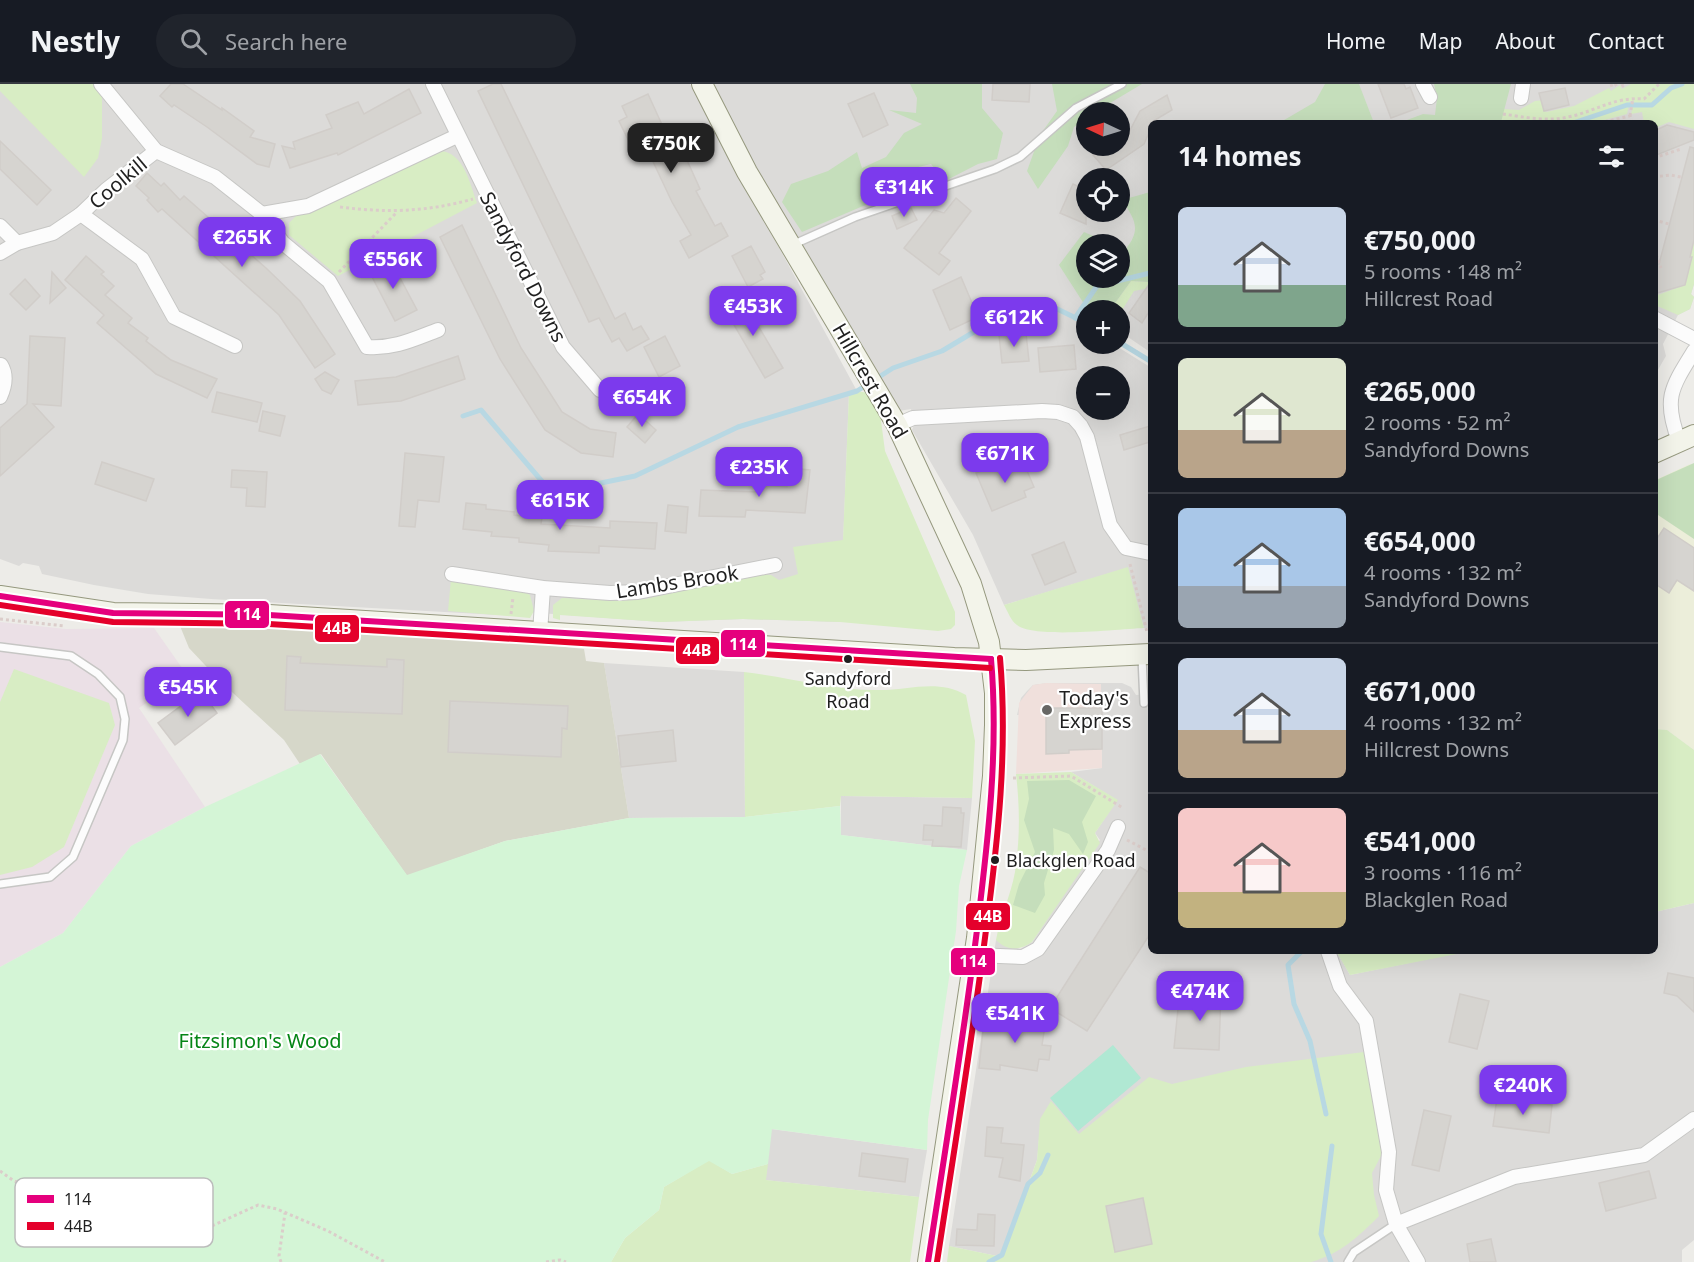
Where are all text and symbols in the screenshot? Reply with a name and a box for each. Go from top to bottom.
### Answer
search box [156,14,576,68]
text: Nestly [30,22,120,60]
icon: search [177,25,210,58]
text: Search here [225,26,347,56]
text: Home [1326,27,1386,55]
text: Map [1419,27,1462,55]
text: About [1495,27,1555,55]
text: Contact [1588,27,1664,55]
north arrow [1076,102,1130,156]
map controls [1076,102,1130,420]
pin: €750K [629,123,713,174]
text: €750K [641,129,701,156]
text: 14 homes [1178,138,1302,174]
icon: filters [1595,140,1628,173]
street label: Coolkill [83,150,152,215]
pin: €314K [862,167,946,218]
button: locate [1076,168,1130,222]
text: €314K [874,173,934,200]
street label: Sandyford Downs [474,187,573,347]
pin: €265K [200,217,284,268]
text: €750,000 [1364,222,1476,258]
text: €265K [212,223,272,250]
icon: home [1226,231,1298,303]
button: layers [1076,234,1130,288]
pin: €556K [351,239,435,290]
text: €556K [363,245,423,272]
text: 5 rooms · 148 m² [1364,258,1522,285]
text: Hillcrest Road [1364,285,1493,312]
pin: €453K [711,286,795,337]
text: €453K [723,292,783,319]
pin: €612K [972,297,1056,348]
button: + [1076,300,1130,354]
text: €612K [984,303,1044,330]
street label: Hillcrest Road [826,318,914,443]
button: − [1076,366,1130,420]
text: €265,000 [1364,373,1476,409]
pin: €654K [600,377,684,428]
icon: home [1226,382,1298,454]
text: €654K [612,383,672,410]
text: 2 rooms · 52 m² [1364,409,1511,436]
pin: €671K [963,433,1047,484]
text: Sandyford Downs [1364,436,1529,463]
text: €671K [975,439,1035,466]
pin: €235K [717,447,801,498]
text: €235K [729,453,789,480]
pin: €615K [518,480,602,531]
text: €615K [530,486,590,513]
text: €654,000 [1364,523,1476,559]
icon: home [1226,532,1298,604]
street label: Lambs Brook [614,558,740,604]
text: 4 rooms · 132 m² [1364,559,1522,586]
text: Sandyford Downs [1364,586,1529,613]
line badge: 114 [224,600,270,629]
text: 114 [233,603,261,625]
line badge: 44B [314,614,360,643]
text: 44B [323,617,351,639]
line badge: 114 [720,629,766,658]
text: 114 [729,633,757,655]
line badge: 44B [675,636,720,665]
text: 44B [683,639,711,661]
marker: Sandyford Road [842,653,854,665]
place label: Sandyford Road [805,666,891,713]
pin: €545K [146,667,230,718]
text: €545K [158,673,218,700]
text: €671,000 [1364,673,1476,709]
icon: home [1226,682,1298,754]
place label: Today's Express [1059,684,1131,734]
marker: Today's Express [1040,703,1054,717]
text: 4 rooms · 132 m² [1364,709,1522,736]
text: Hillcrest Downs [1364,736,1509,763]
text: €541,000 [1364,823,1476,859]
icon: home [1226,832,1298,904]
place label: Blackglen Road [1006,848,1136,872]
marker: Blackglen Road [989,854,1001,866]
text: 3 rooms · 116 m² [1364,859,1522,886]
text: Blackglen Road [1364,886,1508,913]
line badge: 44B [965,902,1011,931]
text: 44B [974,905,1002,927]
line badge: 114 [950,947,996,976]
text: 114 [959,950,987,972]
pin: €474K [1158,971,1242,1022]
text: €474K [1170,977,1230,1004]
pin: €541K [973,993,1057,1044]
text: €541K [985,999,1045,1026]
park label: Fitzsimon's Wood [178,1027,342,1054]
pin: €240K [1481,1065,1565,1116]
text: €240K [1493,1071,1553,1098]
legend [15,1178,213,1247]
text: 114 [64,1188,91,1210]
text: 44B [64,1215,93,1237]

